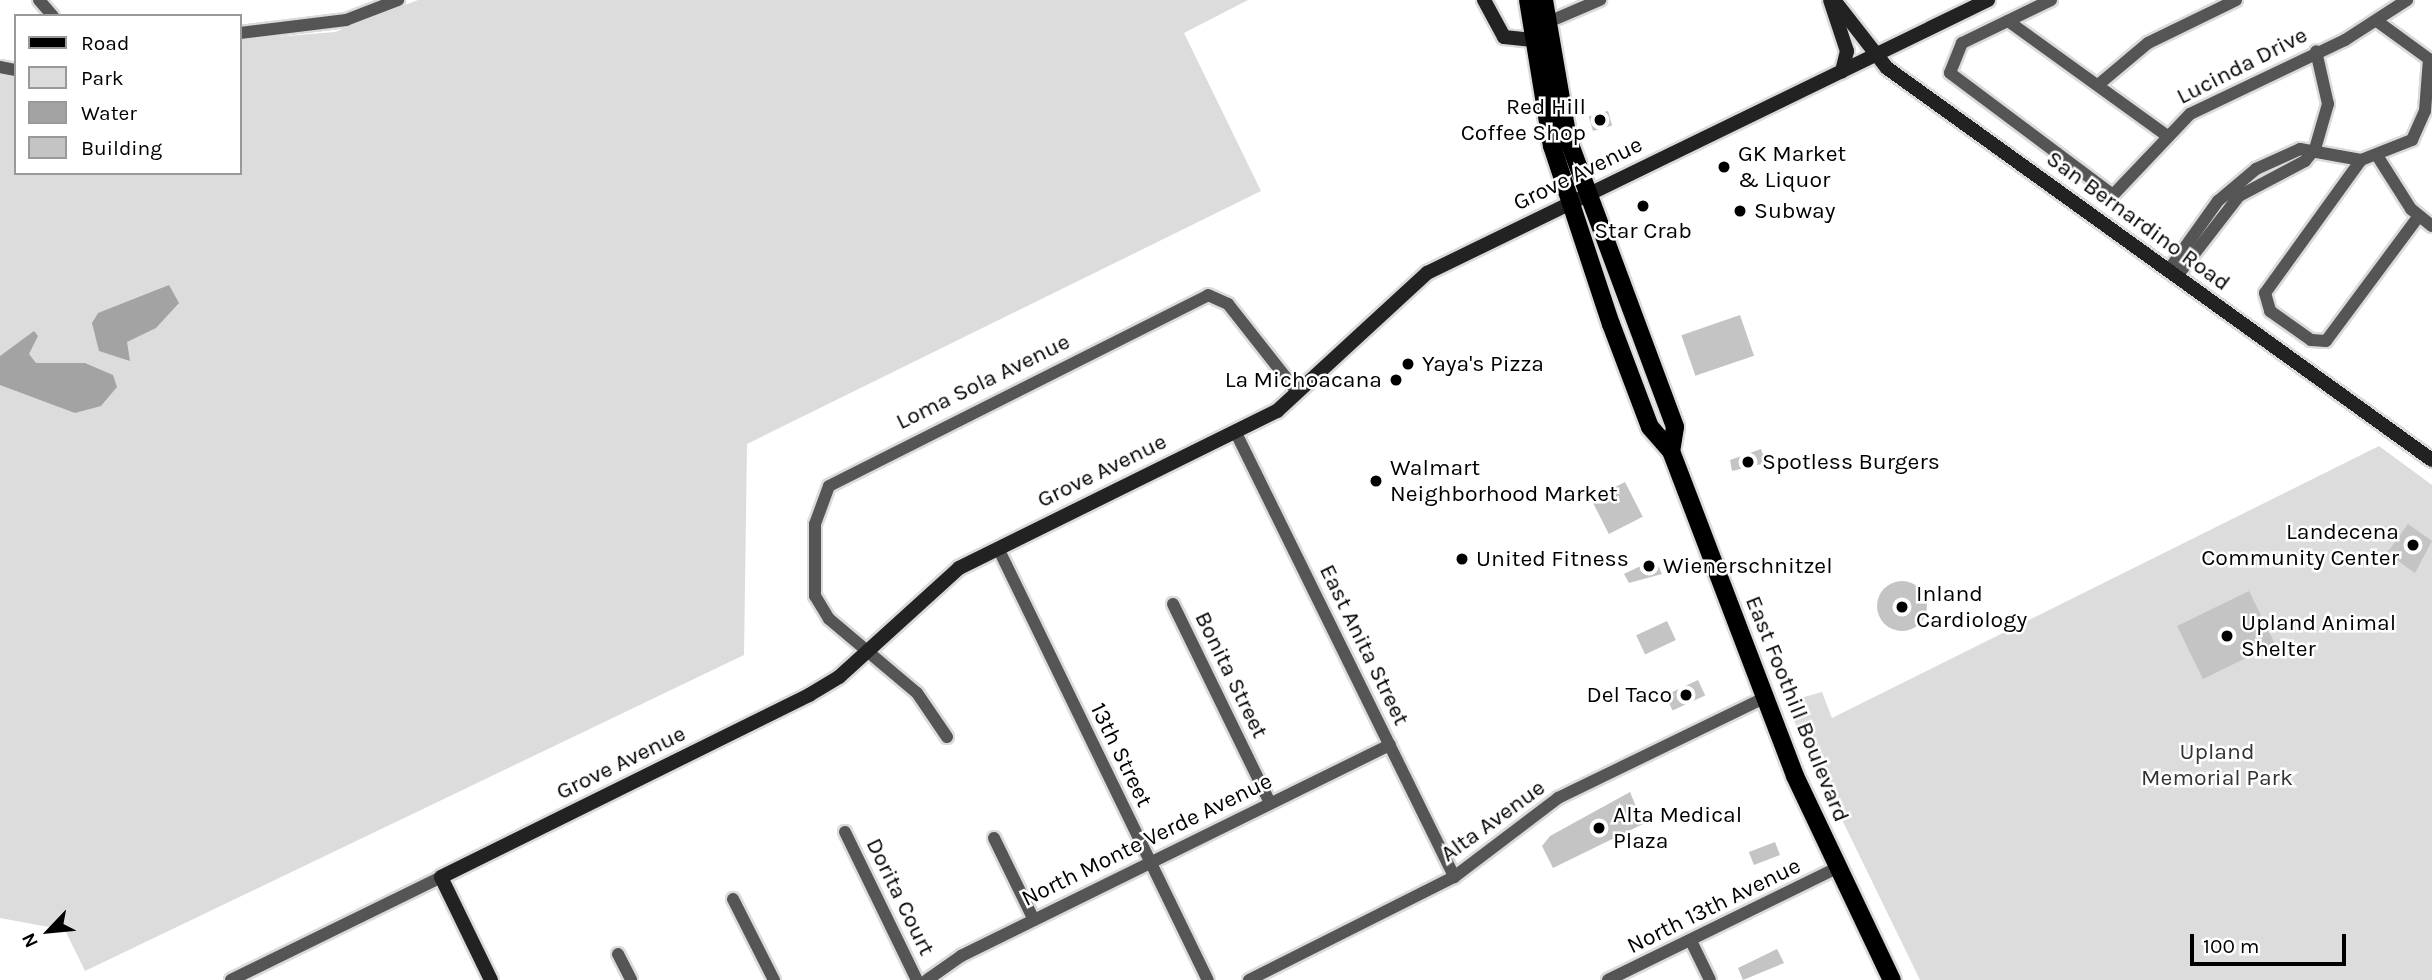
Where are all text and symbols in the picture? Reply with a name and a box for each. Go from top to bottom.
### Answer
legend [14,14,242,175]
street label: Lucinda Drive [2172,21,2312,111]
text: Road [81,31,129,55]
text: Park [81,66,124,90]
place label: Red Hill Coffee Shop [1461,93,1586,147]
text: Water [81,101,137,125]
marker: Red Hill Coffee Shop [1592,112,1608,128]
street label: Grove Avenue [1509,131,1647,217]
text: Building [81,136,162,160]
place label: GK Market & Liquor [1738,140,1846,194]
street label: San Bernardino Road [2041,145,2235,297]
marker: GK Market & Liquor [1716,159,1732,175]
place label: Subway [1754,197,1835,225]
marker: Star Crab [1635,198,1651,214]
marker: Subway [1732,203,1748,219]
place label: Star Crab [1594,217,1692,245]
street label: Loma Sola Avenue [892,328,1074,436]
place label: Yaya's Pizza [1422,350,1544,378]
marker: Yaya's Pizza [1400,356,1416,372]
place label: La Michoacana [1225,366,1382,394]
marker: La Michoacana [1388,372,1404,388]
street label: Grove Avenue [1033,428,1171,514]
place label: Spotless Burgers [1762,448,1940,476]
place label: Walmart Neighborhood Market [1390,454,1618,508]
marker: Spotless Burgers [1740,454,1756,470]
marker: Walmart Neighborhood Market [1368,473,1384,489]
place label: Landecena Community Center [2201,518,2399,572]
marker: Landecena Community Center [2405,537,2421,553]
place label: United Fitness [1476,545,1629,573]
marker: United Fitness [1454,551,1470,567]
place label: Wienerschnitzel [1663,552,1833,580]
marker: Wienerschnitzel [1641,558,1657,574]
street label: East Anita Street [1313,560,1415,730]
place label: Inland Cardiology [1916,580,2027,634]
street label: East Foothill Boulevard [1739,592,1855,826]
marker: Inland Cardiology [1894,599,1910,615]
street label: Bonita Street [1188,607,1274,743]
place label: Upland Animal Shelter [2241,609,2396,663]
marker: Upland Animal Shelter [2219,628,2235,644]
place label: Del Taco [1586,681,1672,709]
marker: Del Taco [1678,687,1694,703]
street label: 13th Street [1084,698,1158,812]
street label: Grove Avenue [552,720,690,806]
park label: Upland Memorial Park [2141,738,2293,792]
street label: North Monte Verde Avenue [1017,767,1277,913]
street label: Alta Avenue [1435,774,1551,868]
place label: Alta Medical Plaza [1613,801,1742,855]
marker: Alta Medical Plaza [1591,820,1607,836]
street label: Dorita Court [860,834,940,960]
street label: North 13th Avenue [1623,852,1805,960]
north arrow [14,896,84,966]
scale bar [2194,920,2350,964]
text: N [17,929,43,951]
text: 100 m [2203,934,2260,958]

